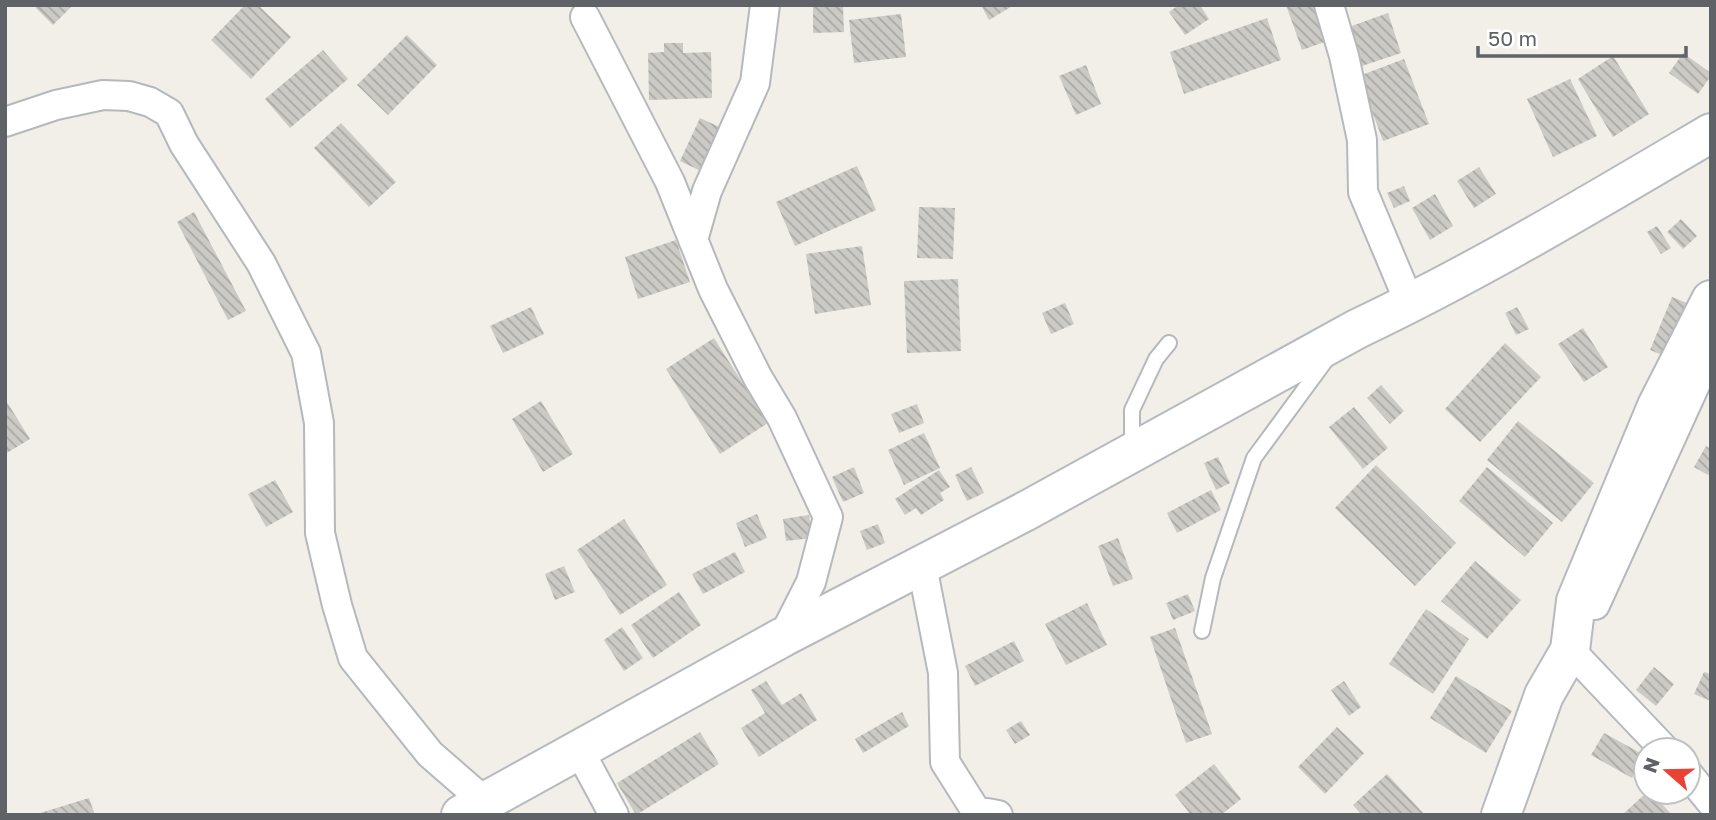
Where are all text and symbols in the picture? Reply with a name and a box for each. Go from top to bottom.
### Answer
scale bar [1478,14,1686,58]
text: 50 m [1488,25,1537,51]
north arrow [1632,736,1702,806]
text: N [1637,754,1664,776]

